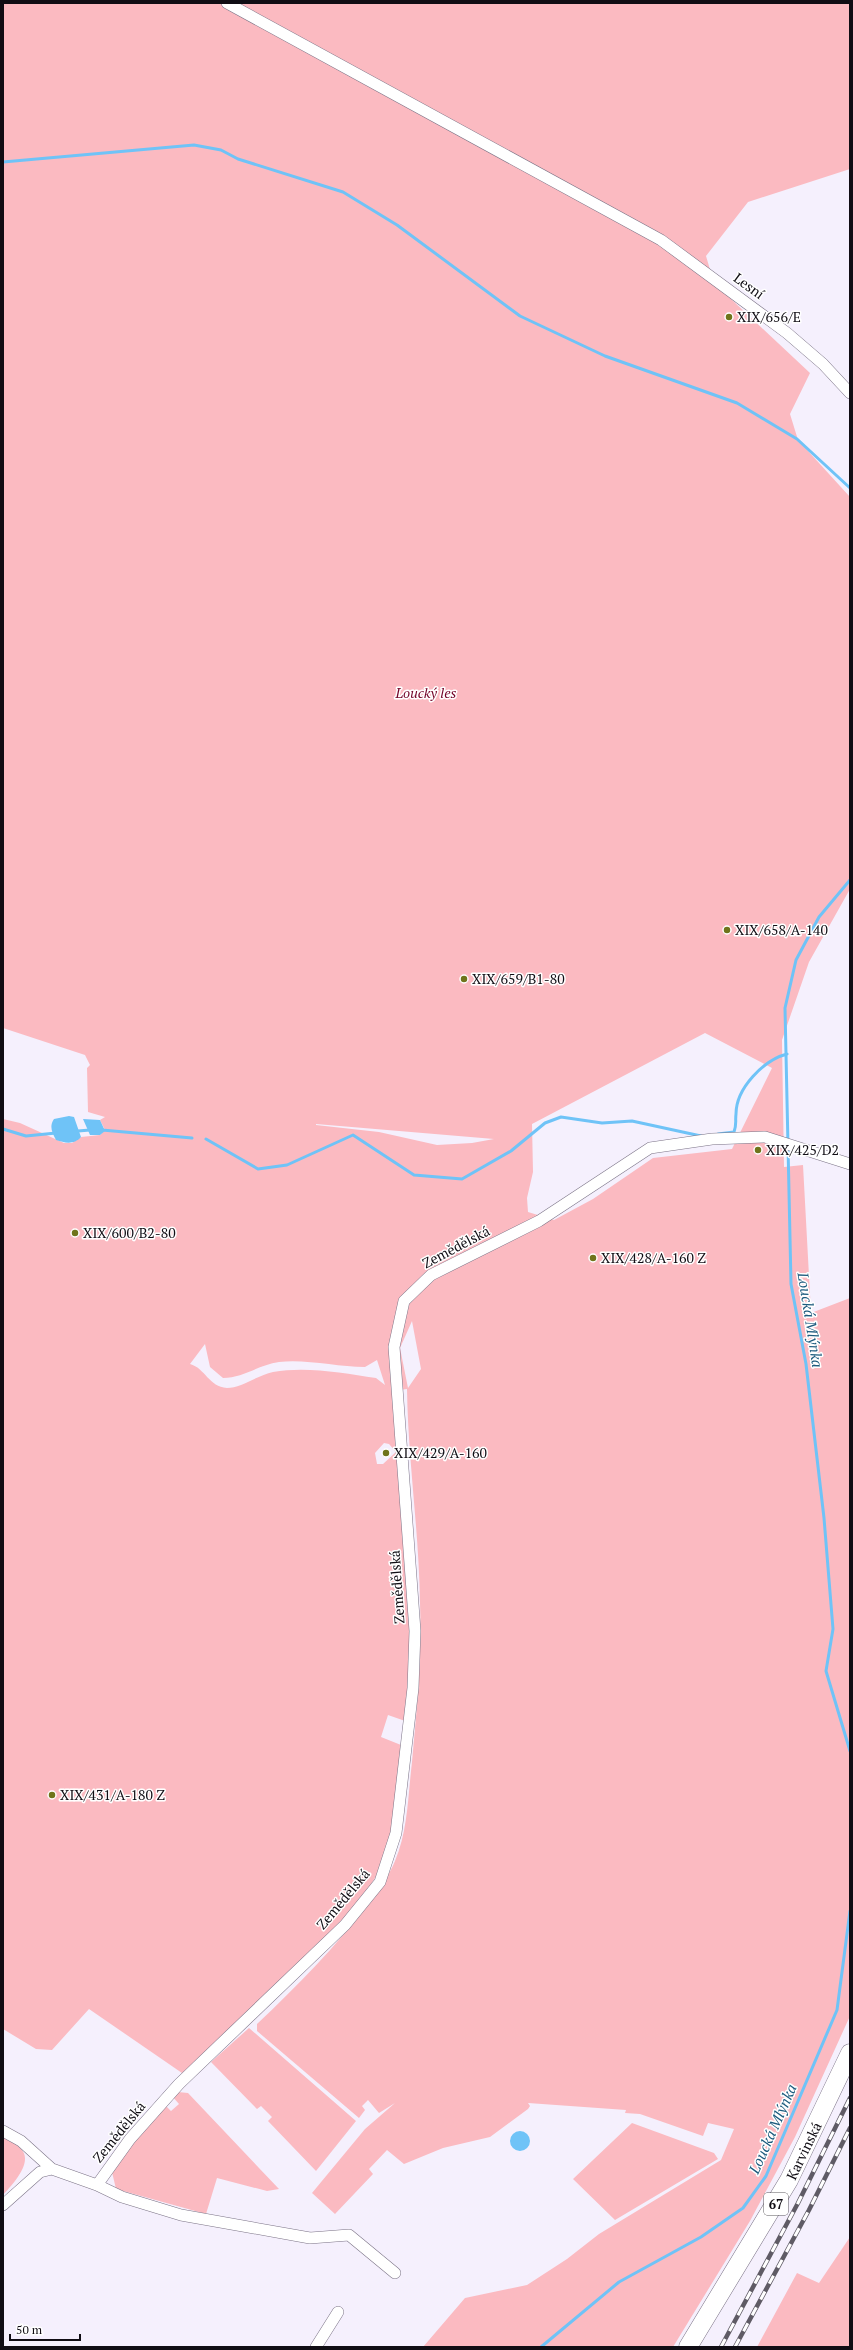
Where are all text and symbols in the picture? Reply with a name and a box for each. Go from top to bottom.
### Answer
street label: Lesní [730,268,769,304]
place label: XIX/656/E [737,307,801,326]
marker: XIX/656/E [724,312,734,322]
park label: Loucký les [395,683,457,702]
place label: XIX/658/A-140 [735,920,828,939]
marker: XIX/658/A-140 [722,925,732,935]
place label: XIX/659/B1-80 [472,969,565,988]
marker: XIX/659/B1-80 [459,974,469,984]
place label: XIX/425/D2 [766,1140,839,1159]
marker: XIX/425/D2 [753,1145,763,1155]
street label: Zemědělská [419,1221,493,1272]
place label: XIX/600/B2-80 [83,1223,176,1242]
marker: XIX/600/B2-80 [70,1228,80,1238]
place label: XIX/428/A-160 Z [601,1248,706,1267]
marker: XIX/428/A-160 Z [588,1253,598,1263]
water label: Loucká Mlýnka [793,1270,828,1369]
place label: XIX/429/A-160 [394,1443,487,1462]
marker: XIX/429/A-160 [381,1448,391,1458]
street label: Zemědělská [384,1550,409,1624]
place label: XIX/431/A-180 Z [60,1785,165,1804]
marker: XIX/431/A-180 Z [47,1790,57,1800]
street label: Zemědělská [312,1864,374,1933]
water label: Loucká Mlýnka [743,2081,801,2177]
street label: Zemědělská [88,2097,149,2166]
street label: Karvinská [781,2119,826,2183]
road number: 67 [764,2193,788,2215]
scale bar [10,2316,80,2342]
text: 50 m [16,2322,43,2337]

